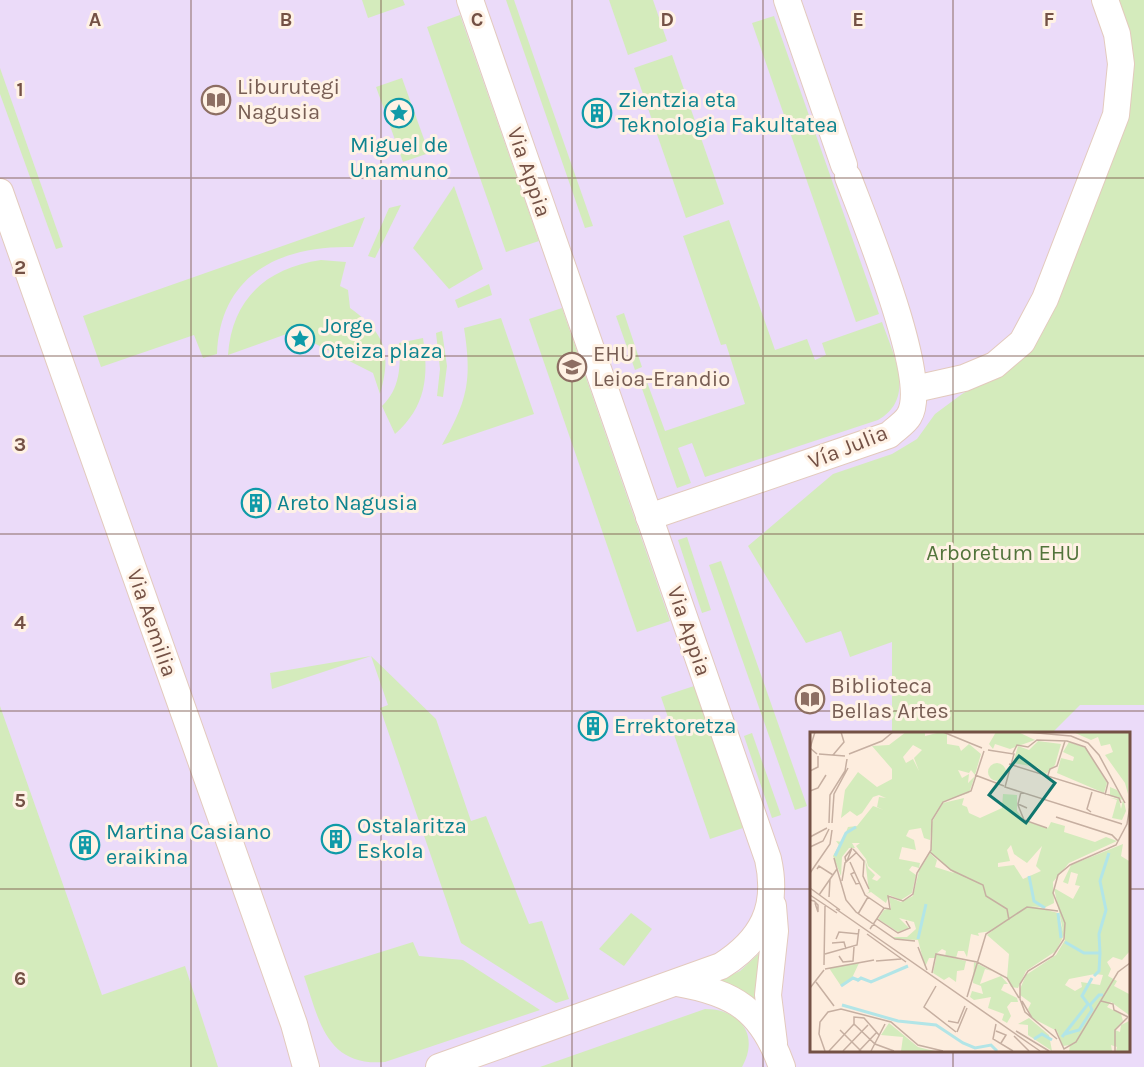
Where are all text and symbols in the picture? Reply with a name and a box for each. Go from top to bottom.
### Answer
text: A [89,8,102,31]
text: B [280,8,292,31]
text: C [471,8,483,31]
text: D [660,8,674,31]
text: E [852,8,864,31]
text: F [1044,8,1055,31]
place label: Liburutegi Nagusia [237,74,340,125]
text: 1 [16,78,24,101]
library icon: Liburutegi Nagusia [200,84,232,116]
place label: Zientzia eta Teknologia Fakultatea [618,87,838,138]
place icon: Miguel de Unamuno [383,97,415,129]
building icon: Zientzia eta Teknologia Fakultatea [581,97,613,129]
street label: Via Appia [502,124,556,220]
place label: Miguel de Unamuno [350,132,448,183]
text: 2 [14,256,26,279]
place label: Jorge Oteiza plaza [321,313,443,364]
place icon: Jorge Oteiza plaza [284,323,316,355]
place label: EHU Leioa-Erandio [593,341,730,392]
school or university icon: EHU Leioa-Erandio [556,351,588,383]
street label: Vía Julia [805,419,891,475]
text: 3 [14,433,26,456]
building icon: Areto Nagusia [240,487,272,519]
place label: Areto Nagusia [277,490,418,516]
park label: Arboretum EHU [926,540,1080,566]
street label: Via Aemilia [121,566,183,680]
street label: Via Appia [662,583,716,679]
text: 4 [14,611,26,634]
place label: Biblioteca Bellas Artes [831,673,949,724]
library icon: Biblioteca Bellas Artes [794,683,826,715]
building icon: Errektoretza [577,710,609,742]
place label: Errektoretza [614,713,736,739]
inset map [810,732,1129,1052]
text: 5 [14,789,26,812]
place label: Ostalaritza Eskola [357,813,467,864]
place label: Martina Casiano eraikina [106,819,271,870]
building icon: Ostalaritza Eskola [320,823,352,855]
building icon: Martina Casiano eraikina [69,829,101,861]
text: 6 [14,967,26,990]

